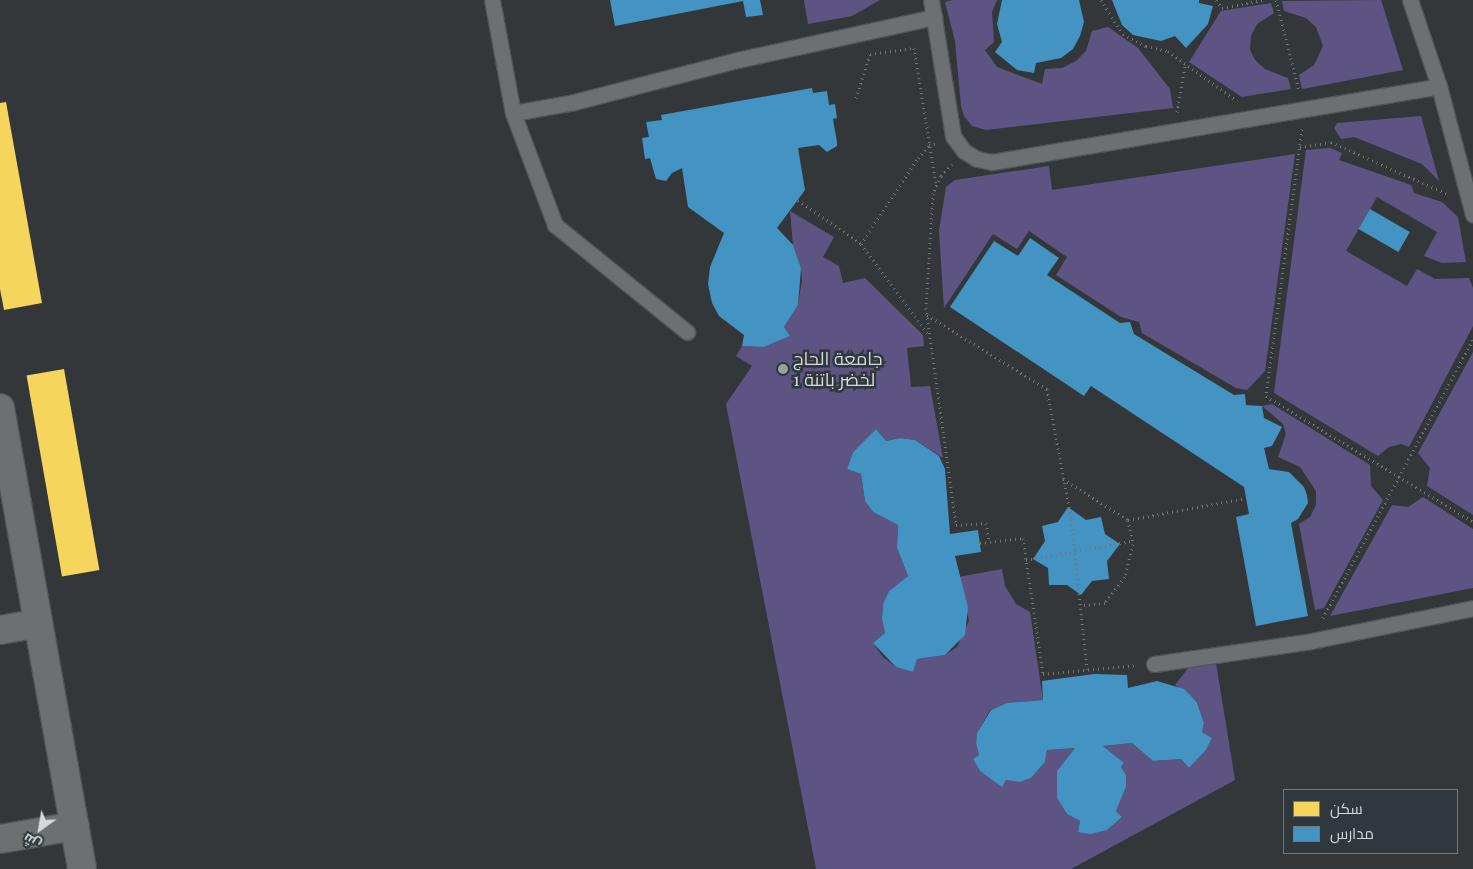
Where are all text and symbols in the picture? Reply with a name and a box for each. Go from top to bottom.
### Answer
place label: جامعة الحاج لخضر باتنة 1 [793,348,883,390]
marker: جامعة الحاج لخضر باتنة 1 [777,363,789,375]
legend [1283,789,1458,854]
text: سكن [1330,798,1363,818]
north arrow [15,804,65,854]
text: مدارس [1330,823,1374,843]
text: ش [19,829,44,855]

